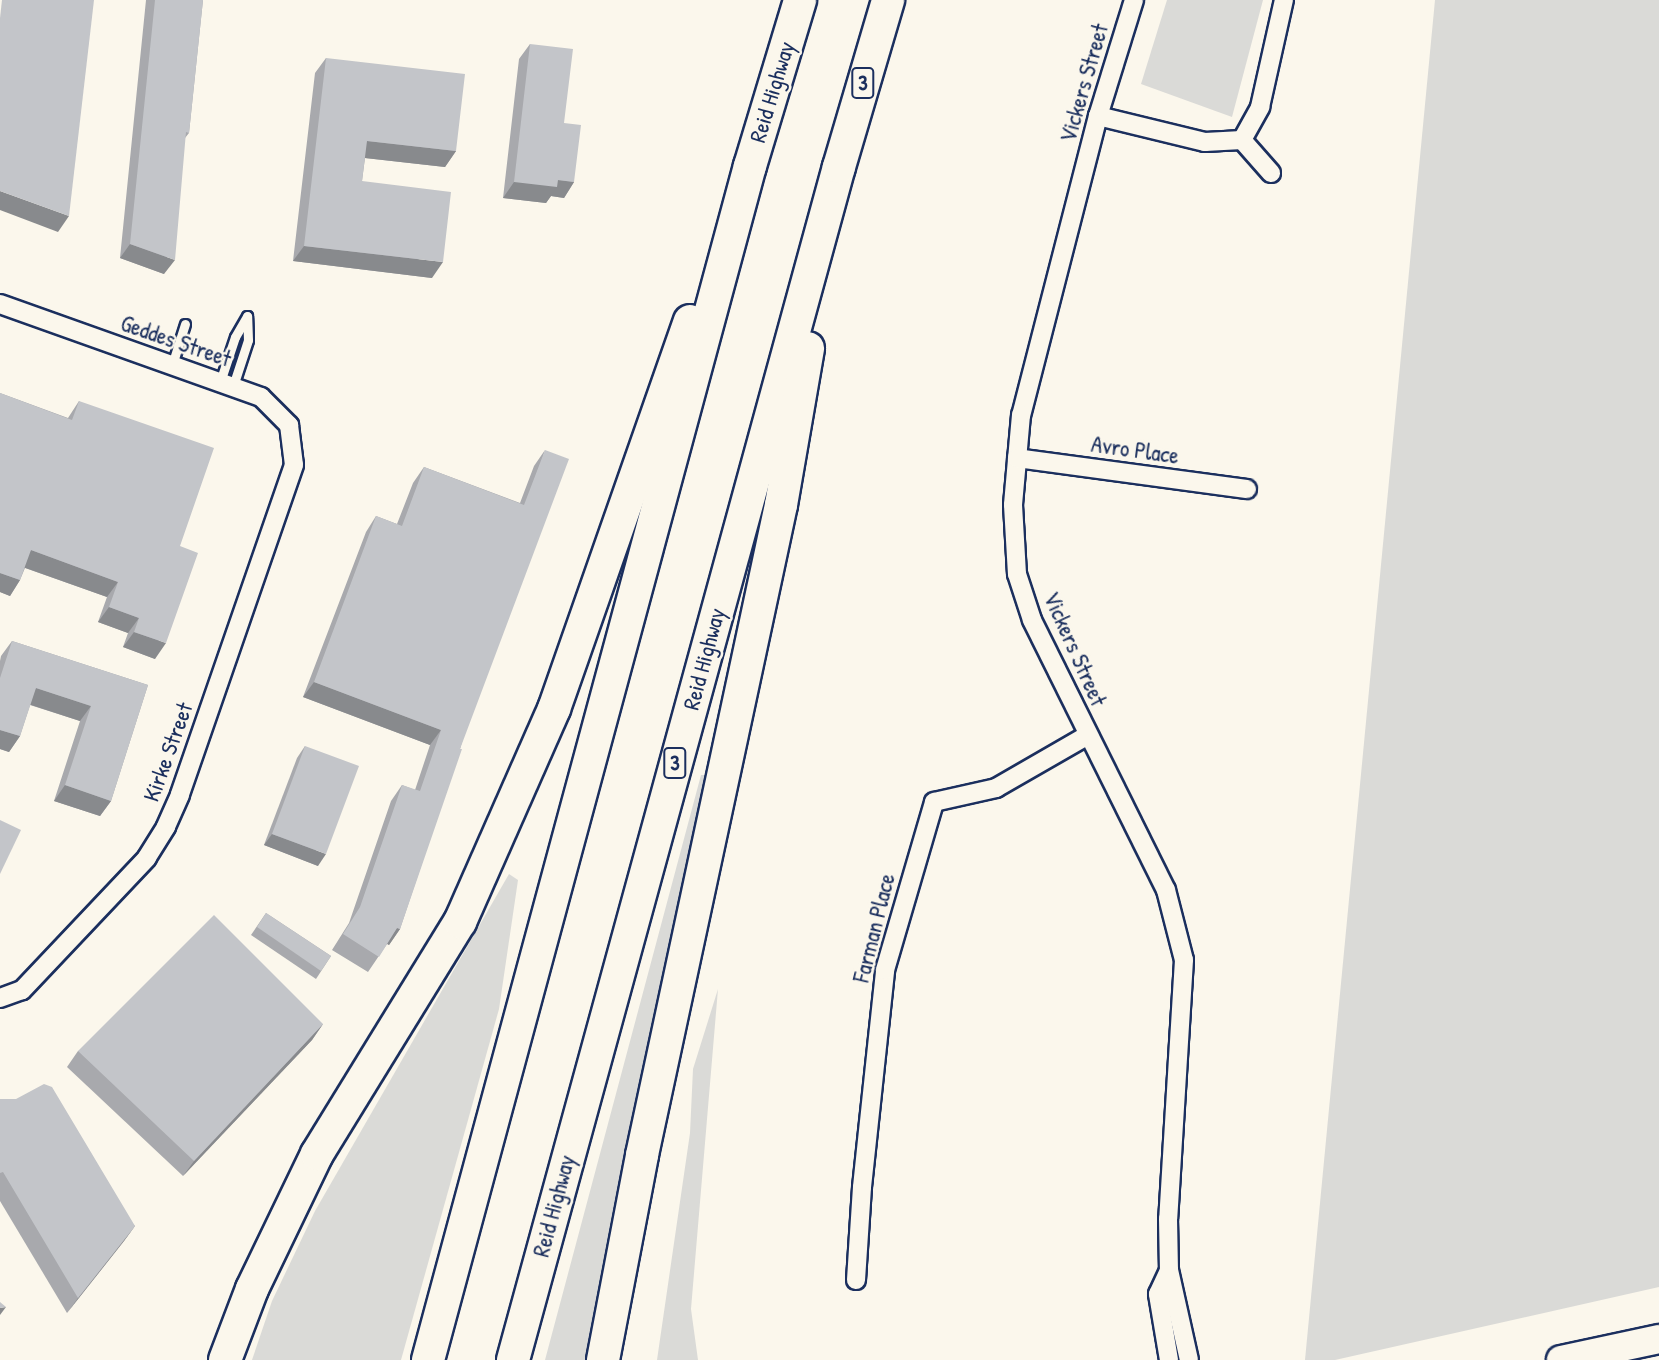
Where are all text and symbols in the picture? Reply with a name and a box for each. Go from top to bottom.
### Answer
street label: Vickers Street [1054,20,1114,146]
street label: Reid Highway [744,38,800,146]
road number: 3 [851,66,875,100]
street label: Geddes Street [117,309,235,373]
street label: Avro Place [1089,430,1181,470]
street label: Vickers Street [1038,588,1112,710]
street label: Reid Highway [677,605,731,713]
street label: Kirke Street [137,699,199,805]
road number: 3 [663,746,687,780]
street label: Farman Place [847,871,901,985]
street label: Reid Highway [527,1152,581,1260]

